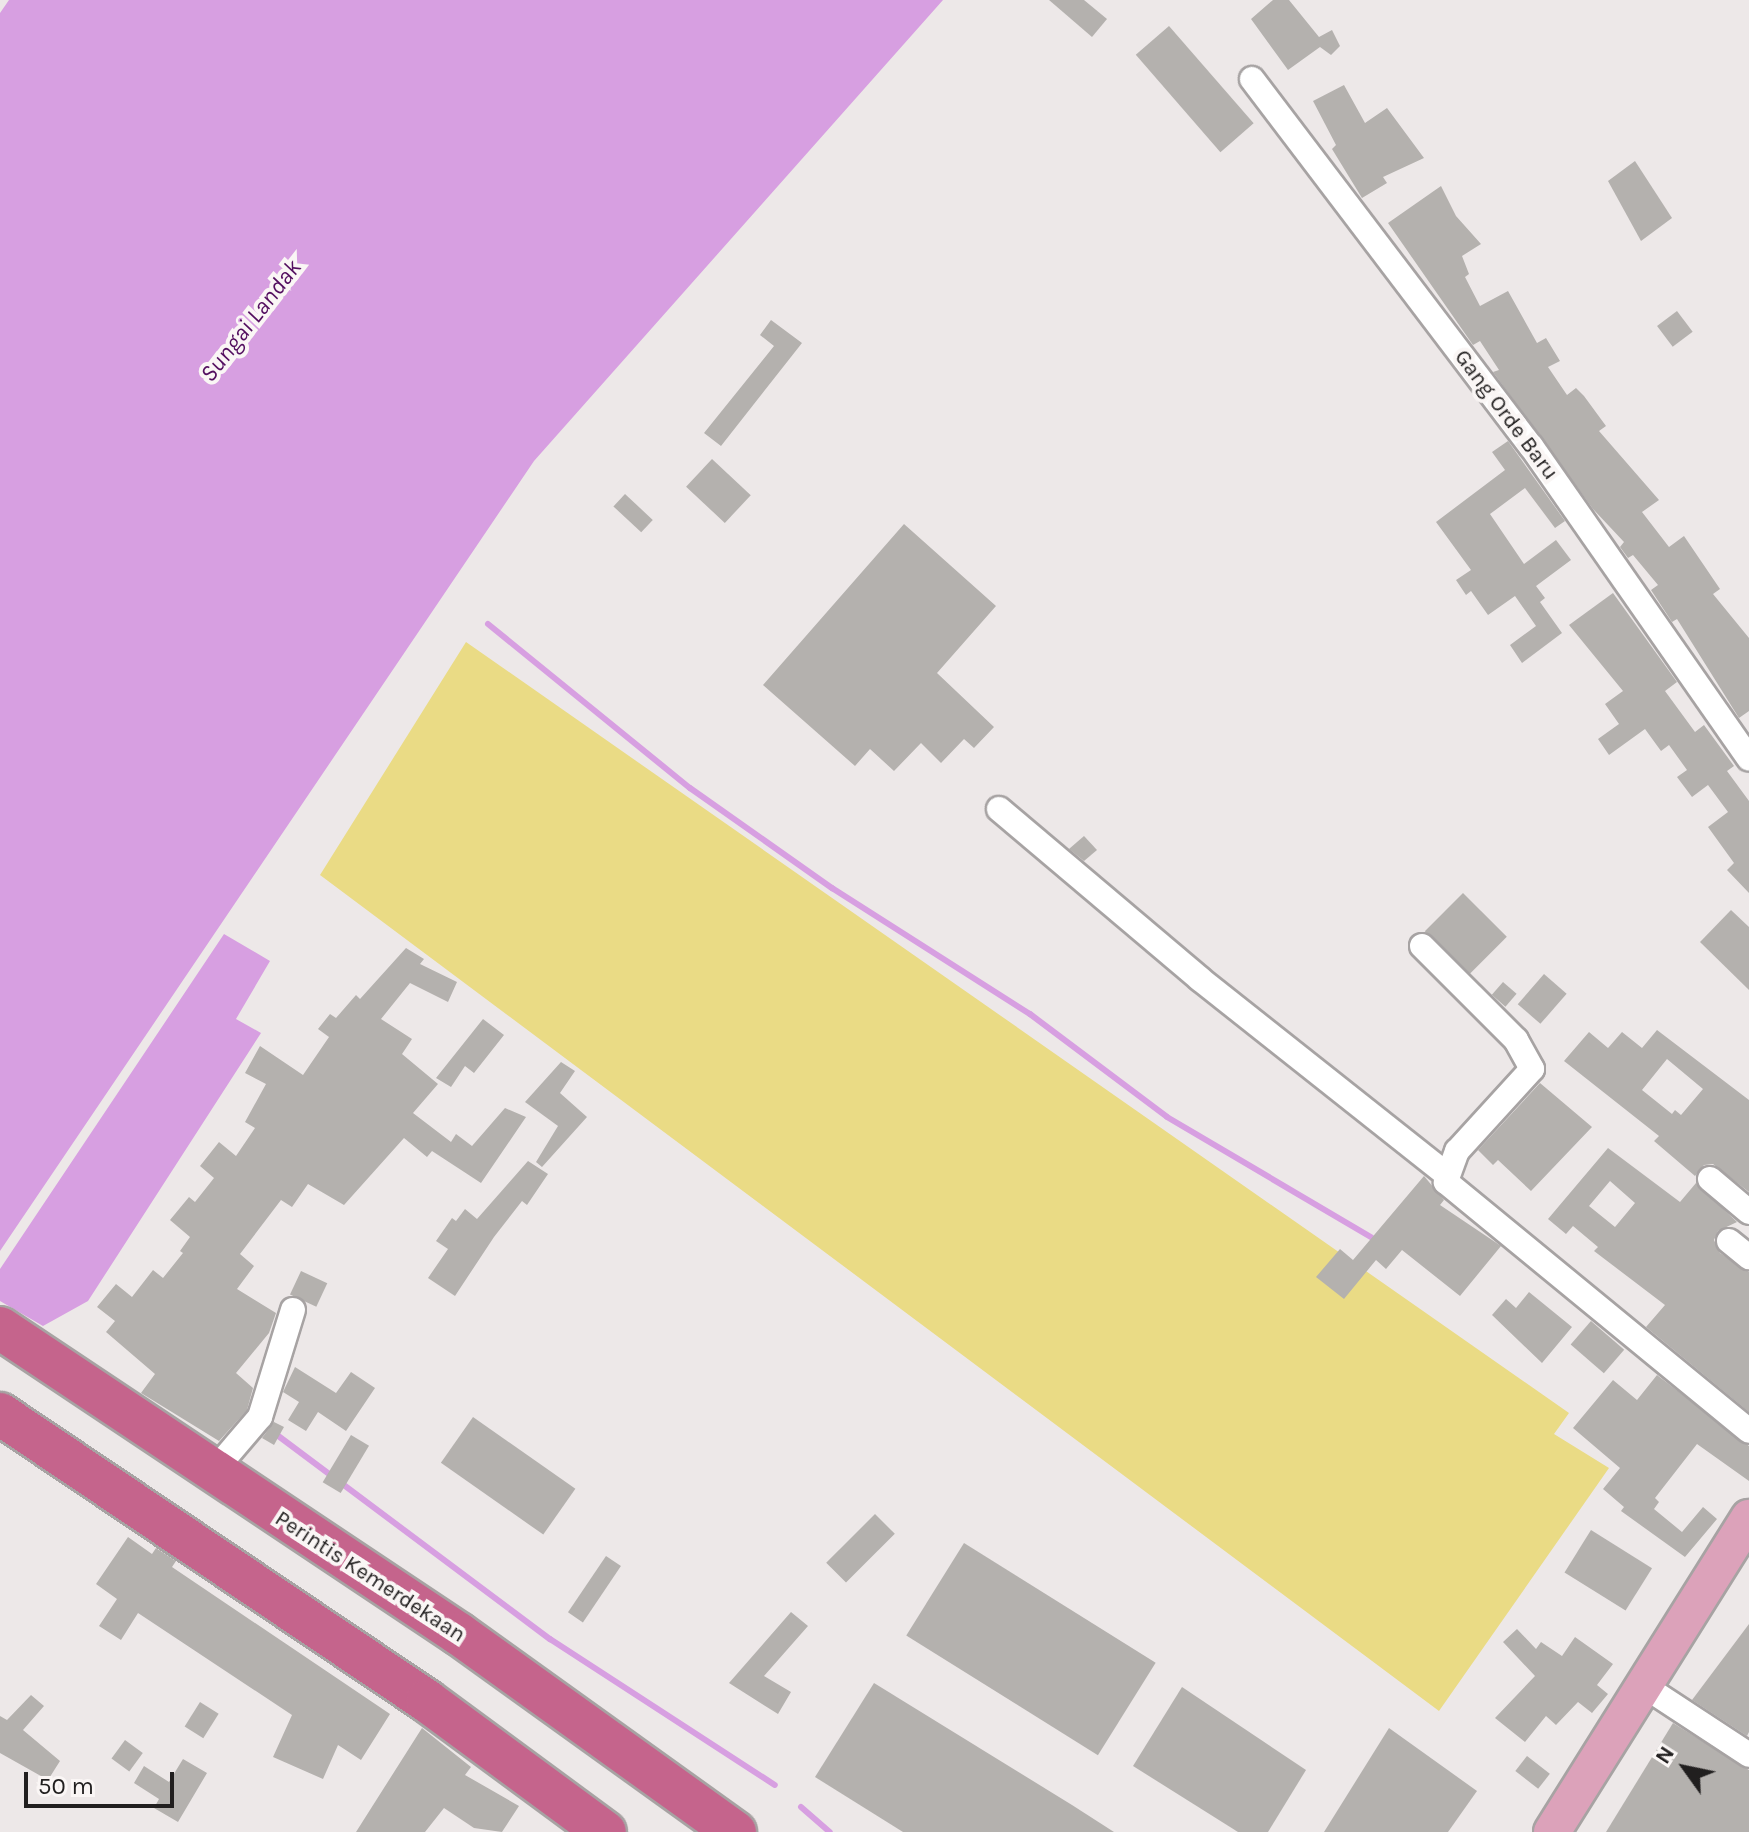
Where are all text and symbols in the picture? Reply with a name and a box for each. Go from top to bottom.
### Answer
water label: Sungai Landak [194,254,308,388]
street label: Gang Orde Baru [1449,345,1563,485]
street label: Perintis Kemerdekaan [270,1506,470,1648]
north arrow [1645,1728,1725,1808]
text: N [1650,1741,1680,1769]
scale bar [28,1756,178,1806]
text: 50 m [38,1772,94,1800]

